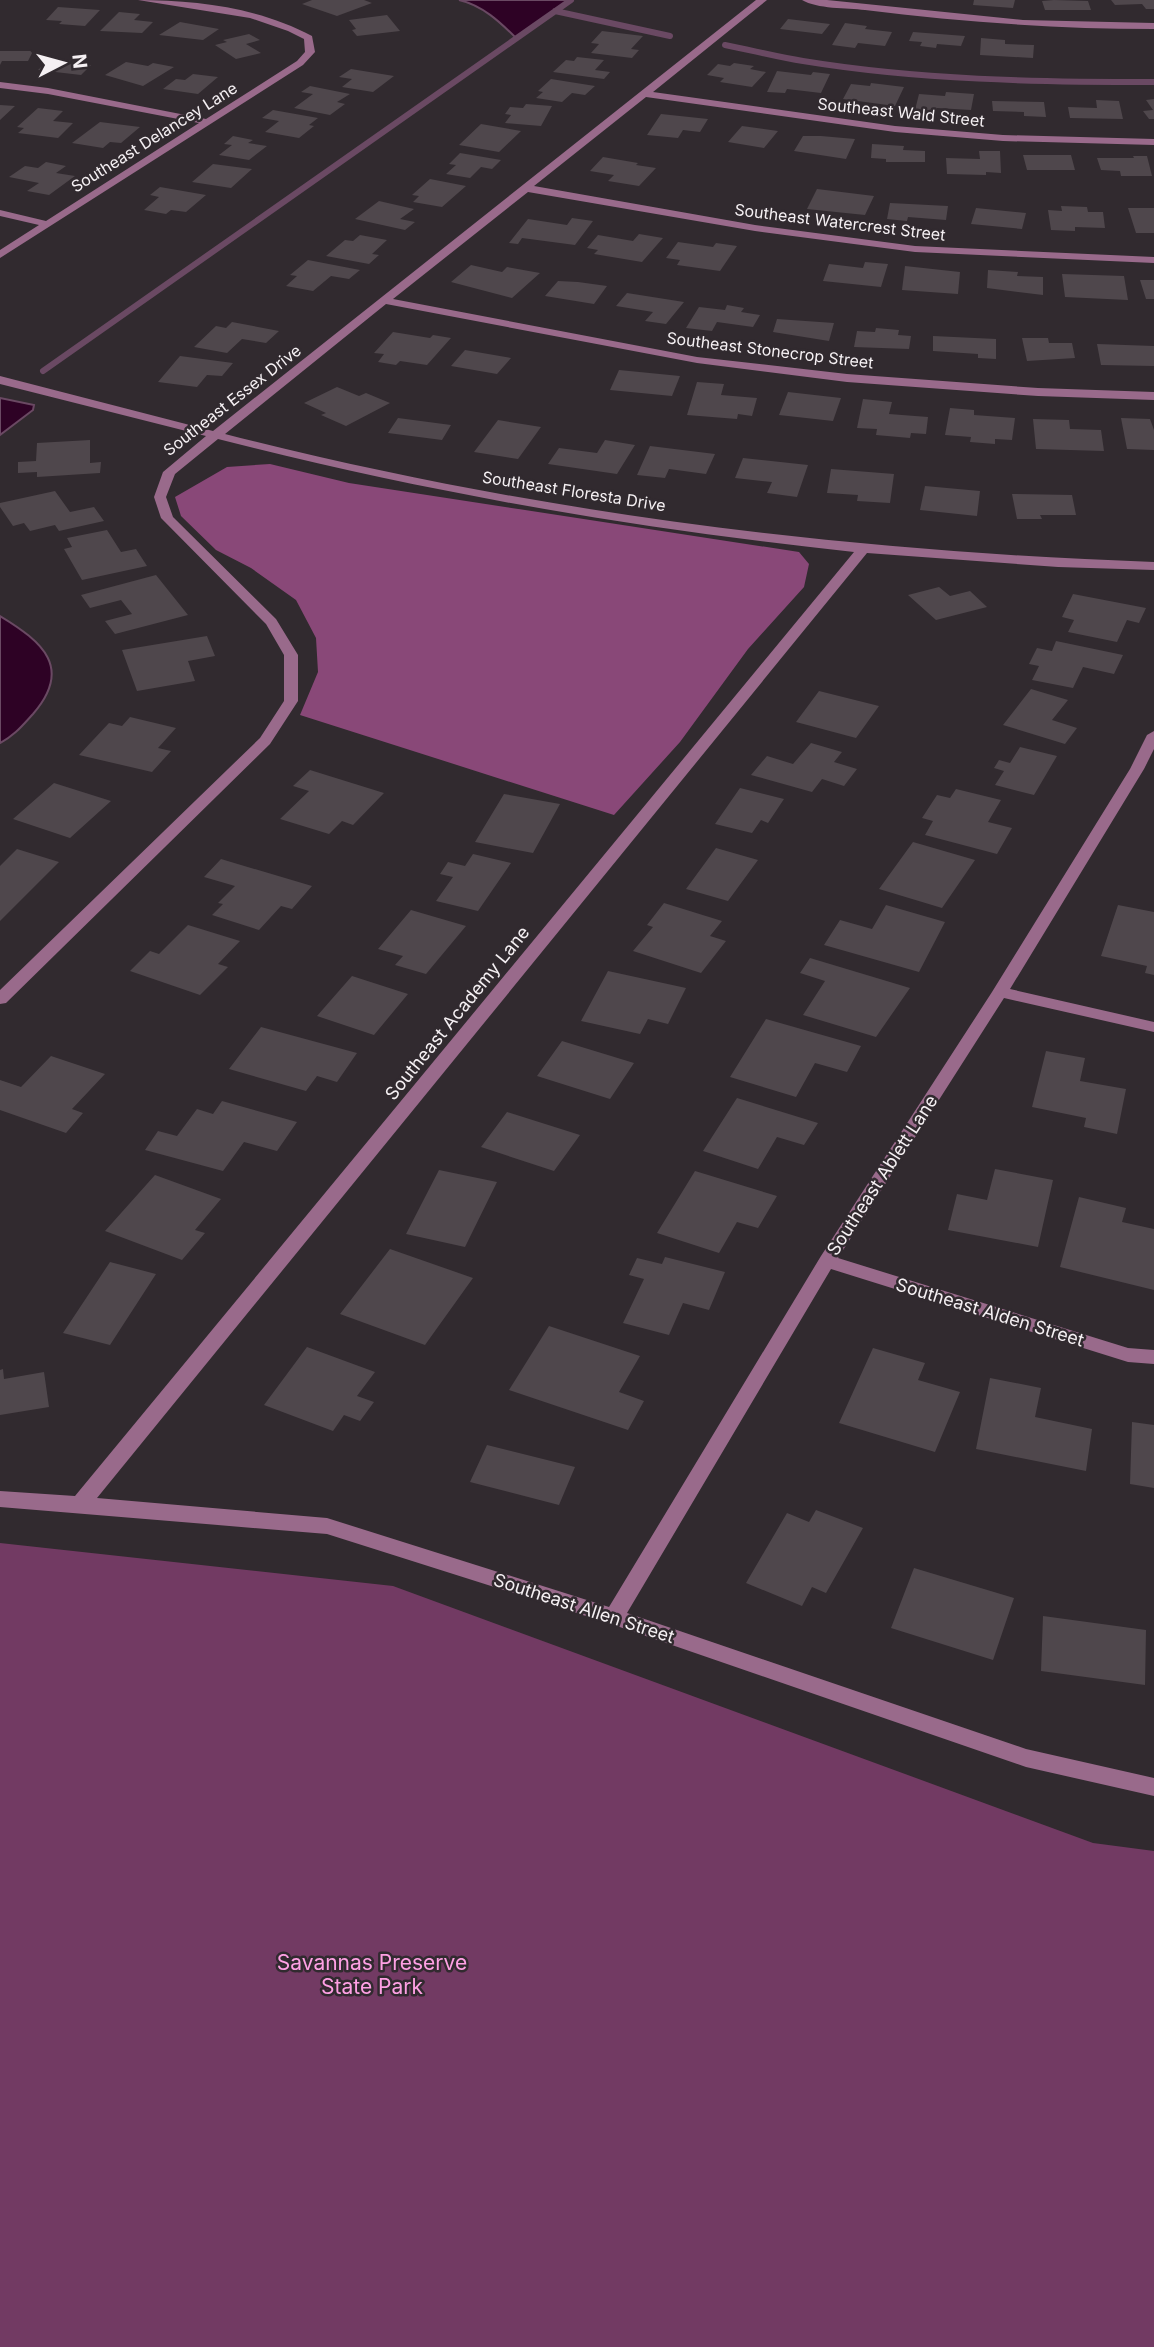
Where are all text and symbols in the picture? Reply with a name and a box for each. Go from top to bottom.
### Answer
north arrow [28,28,98,98]
text: N [67,53,92,70]
street label: Southeast Delancey Lane [67,78,241,196]
street label: Southeast Wald Street [816,93,986,131]
street label: Southeast Watercrest Street [733,199,947,245]
street label: Southeast Stonecrop Street [665,327,875,373]
street label: Southeast Essex Drive [159,340,305,460]
street label: Southeast Floresta Drive [481,467,667,515]
street label: Southeast Academy Lane [380,922,534,1104]
street label: Southeast Ablett Lane [822,1091,942,1259]
street label: Southeast Alden Street [893,1273,1087,1351]
street label: Southeast Allen Street [491,1569,677,1647]
park label: Savannas Preserve State Park [277,1950,467,1999]

